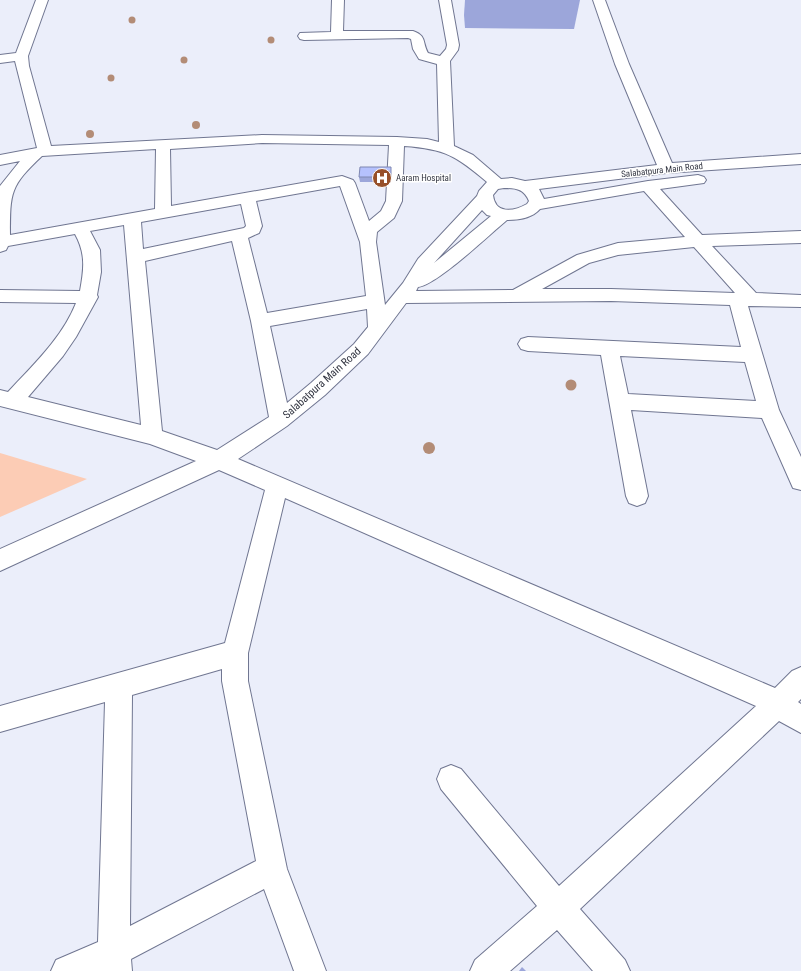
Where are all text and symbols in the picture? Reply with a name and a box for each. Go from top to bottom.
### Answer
street label: Salabatpura Main Road [621,161,703,179]
hospital icon: Aaram Hospital [371,167,393,189]
place label: Aaram Hospital [396,173,451,183]
street label: Salabatpura Main Road [280,345,364,421]

